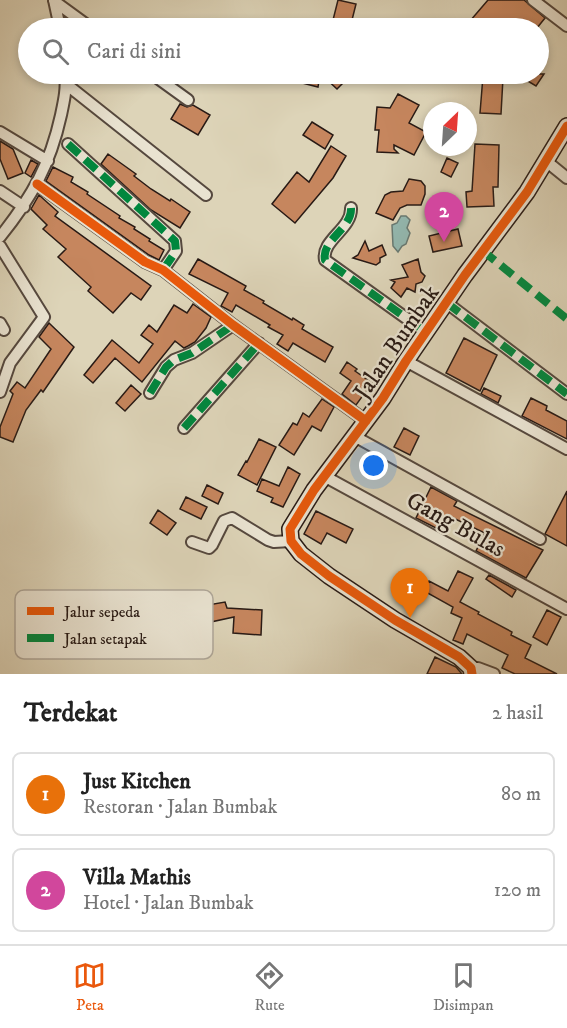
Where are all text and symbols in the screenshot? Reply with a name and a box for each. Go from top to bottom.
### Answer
search box [18,18,549,84]
icon: search [39,35,72,68]
text: Cari di sini [87,38,181,65]
north arrow [423,102,477,156]
pin: 2 [424,192,464,242]
street label: Jalan Bumbak [346,279,446,407]
your location [359,451,388,480]
street label: Gang Bulas [401,485,510,564]
pin: 1 [390,568,430,618]
legend [15,590,213,659]
text: Jalur sepeda [62,602,140,622]
text: Jalan setapak [62,629,147,649]
text: Terdekat [24,697,117,730]
text: 2 hasil [492,701,543,726]
text: Just Kitchen [83,768,191,795]
text: 1 [42,782,49,807]
text: 80 m [501,782,541,807]
text: Restoran · Jalan Bumbak [83,795,277,820]
text: Villa Mathis [83,864,191,891]
text: 2 [41,878,50,903]
text: 120 m [494,878,541,903]
text: Hotel · Jalan Bumbak [83,891,254,916]
tab: Peta [73,959,106,1015]
tab: Rute [253,959,286,1015]
tab: Disimpan [433,959,494,1015]

